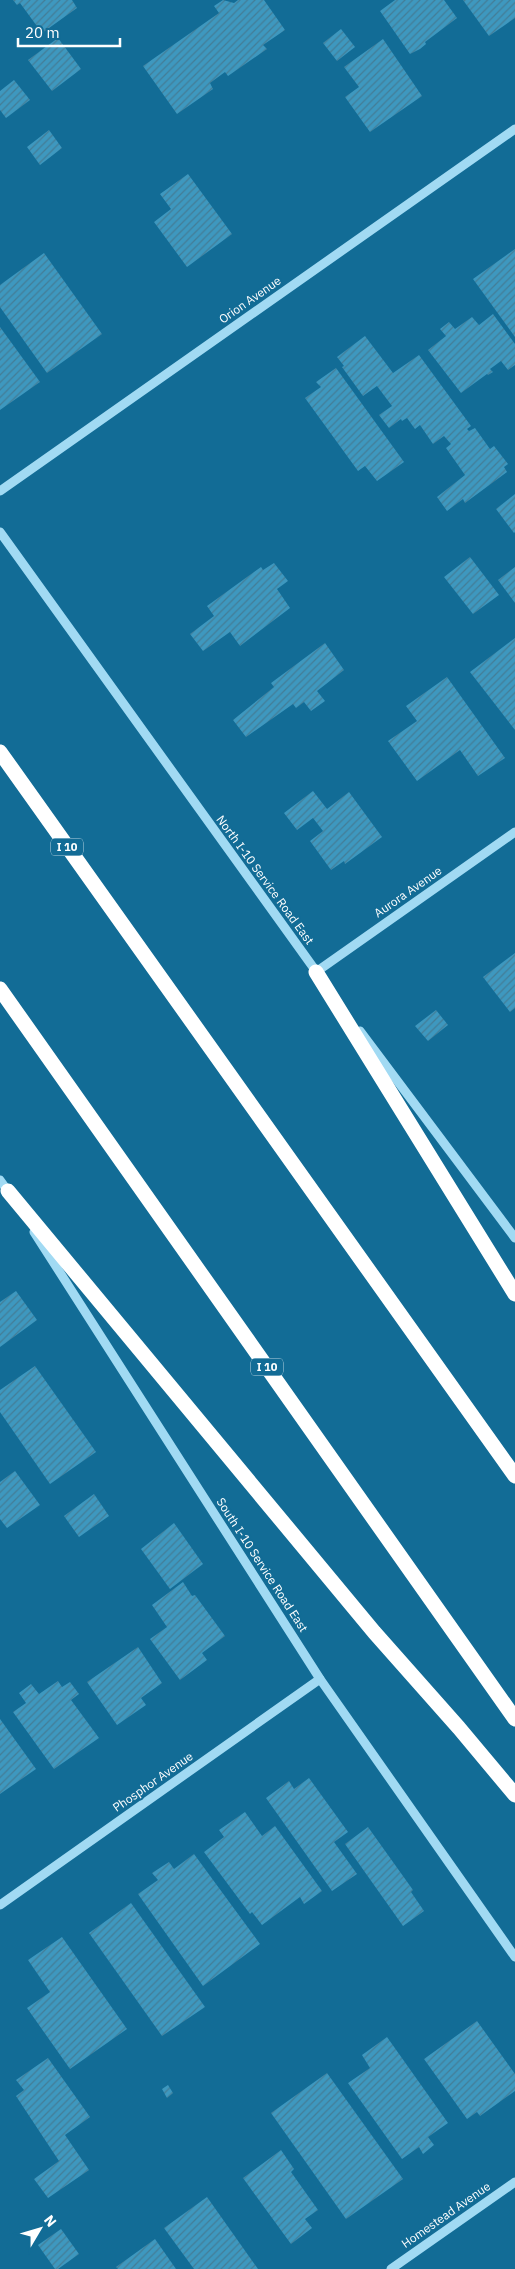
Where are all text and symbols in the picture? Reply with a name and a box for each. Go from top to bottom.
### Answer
scale bar [18,15,120,47]
text: 20 m [25,23,60,42]
street label: Orion Avenue [216,272,284,326]
street label: North I-10 Service Road East [213,812,317,947]
road number: I 10 [51,839,83,856]
street label: Aurora Avenue [371,862,445,920]
road number: I 10 [251,1358,283,1375]
street label: South I-10 Service Road East [213,1495,311,1635]
street label: Phosphor Avenue [110,1748,196,1815]
street label: Homestead Avenue [398,2178,493,2251]
north arrow [15,2204,65,2254]
text: N [40,2211,60,2231]

